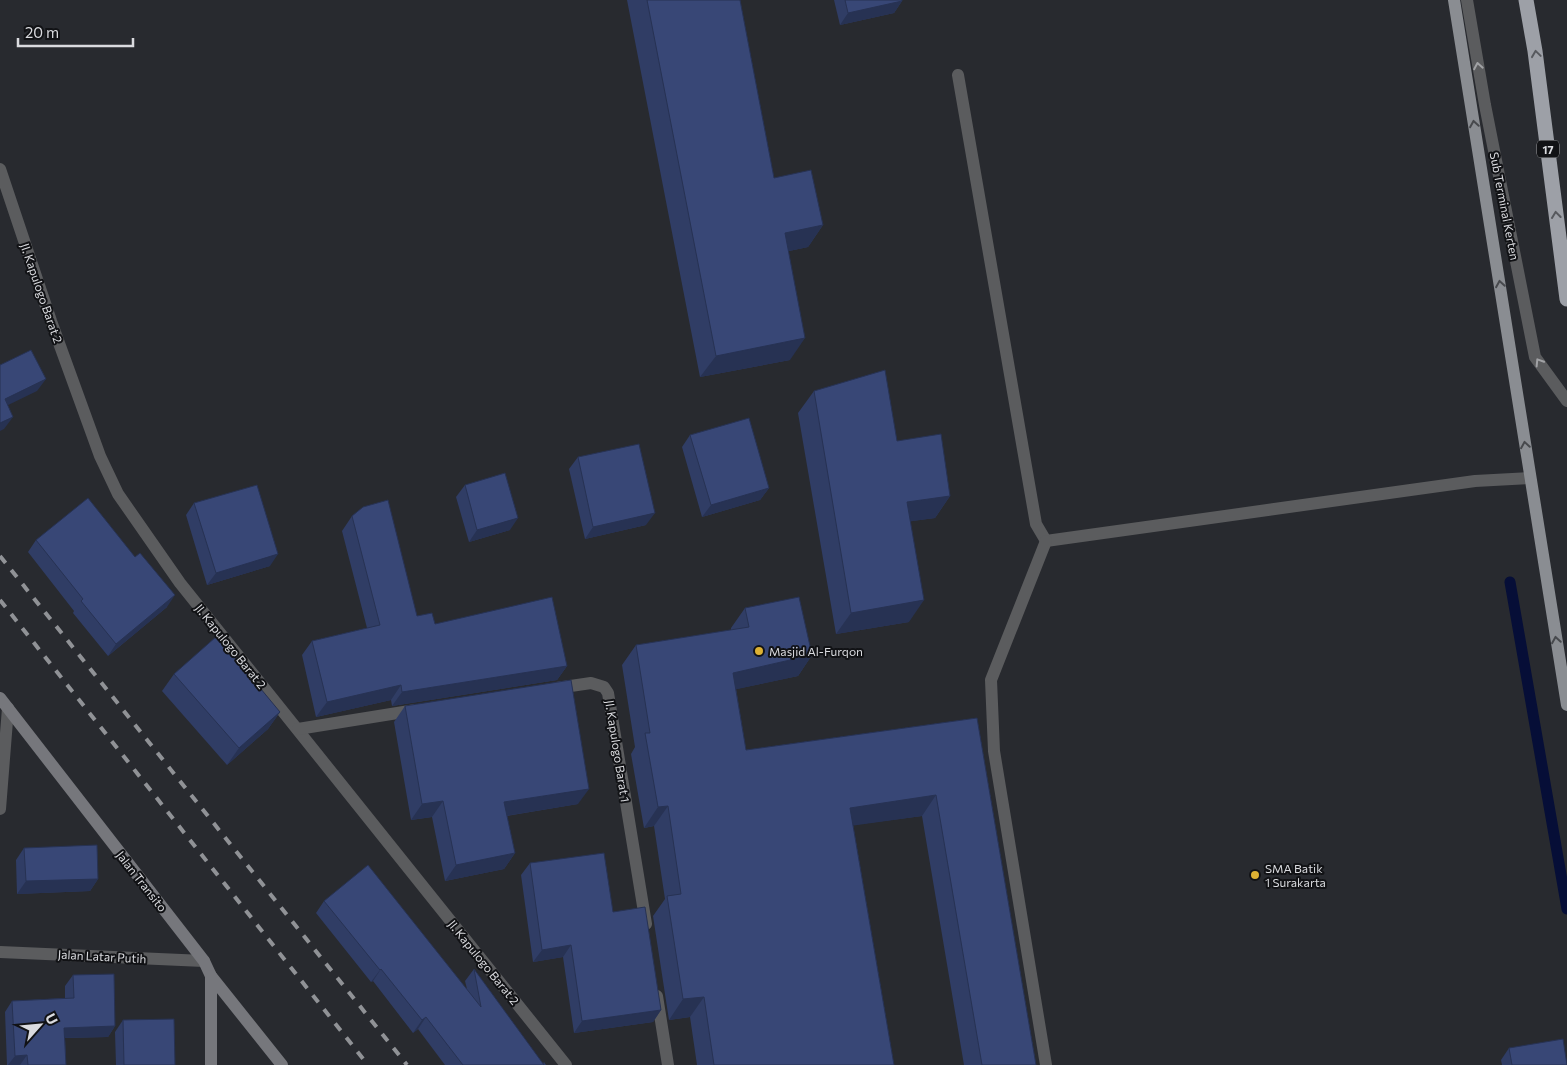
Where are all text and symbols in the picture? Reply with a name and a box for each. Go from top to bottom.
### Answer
scale bar [18,15,132,47]
text: 20 m [25,23,59,41]
one-way arrow [1531,50,1541,59]
one-way arrow [1473,62,1484,70]
one-way arrow [1470,119,1480,128]
road number: 17 [1537,140,1559,158]
street label: Sub Terminal Kerten [1488,151,1522,261]
one-way arrow [1551,211,1562,219]
street label: Jl. Kapulogo Barat 2 [17,241,66,345]
one-way arrow [1495,280,1505,288]
one-way arrow [1536,358,1545,367]
one-way arrow [1521,440,1531,449]
street label: Jl. Kapulogo Barat 2 [192,601,270,692]
one-way arrow [1552,635,1562,644]
place label: Masjid Al-Furqon [769,644,863,658]
marker: Masjid Al-Furqon [753,645,765,657]
street label: Jl. Kapulogo Barat 1 [602,699,633,803]
street label: Jalan Transito [113,848,170,915]
place label: SMA Batik 1 Surakarta [1265,861,1326,889]
marker: SMA Batik 1 Surakarta [1249,869,1261,881]
street label: Jl. Kapulogo Barat 2 [445,917,523,1008]
street label: Jalan Latar Putih [57,947,147,966]
north arrow [15,1000,65,1050]
text: U [42,1010,62,1027]

